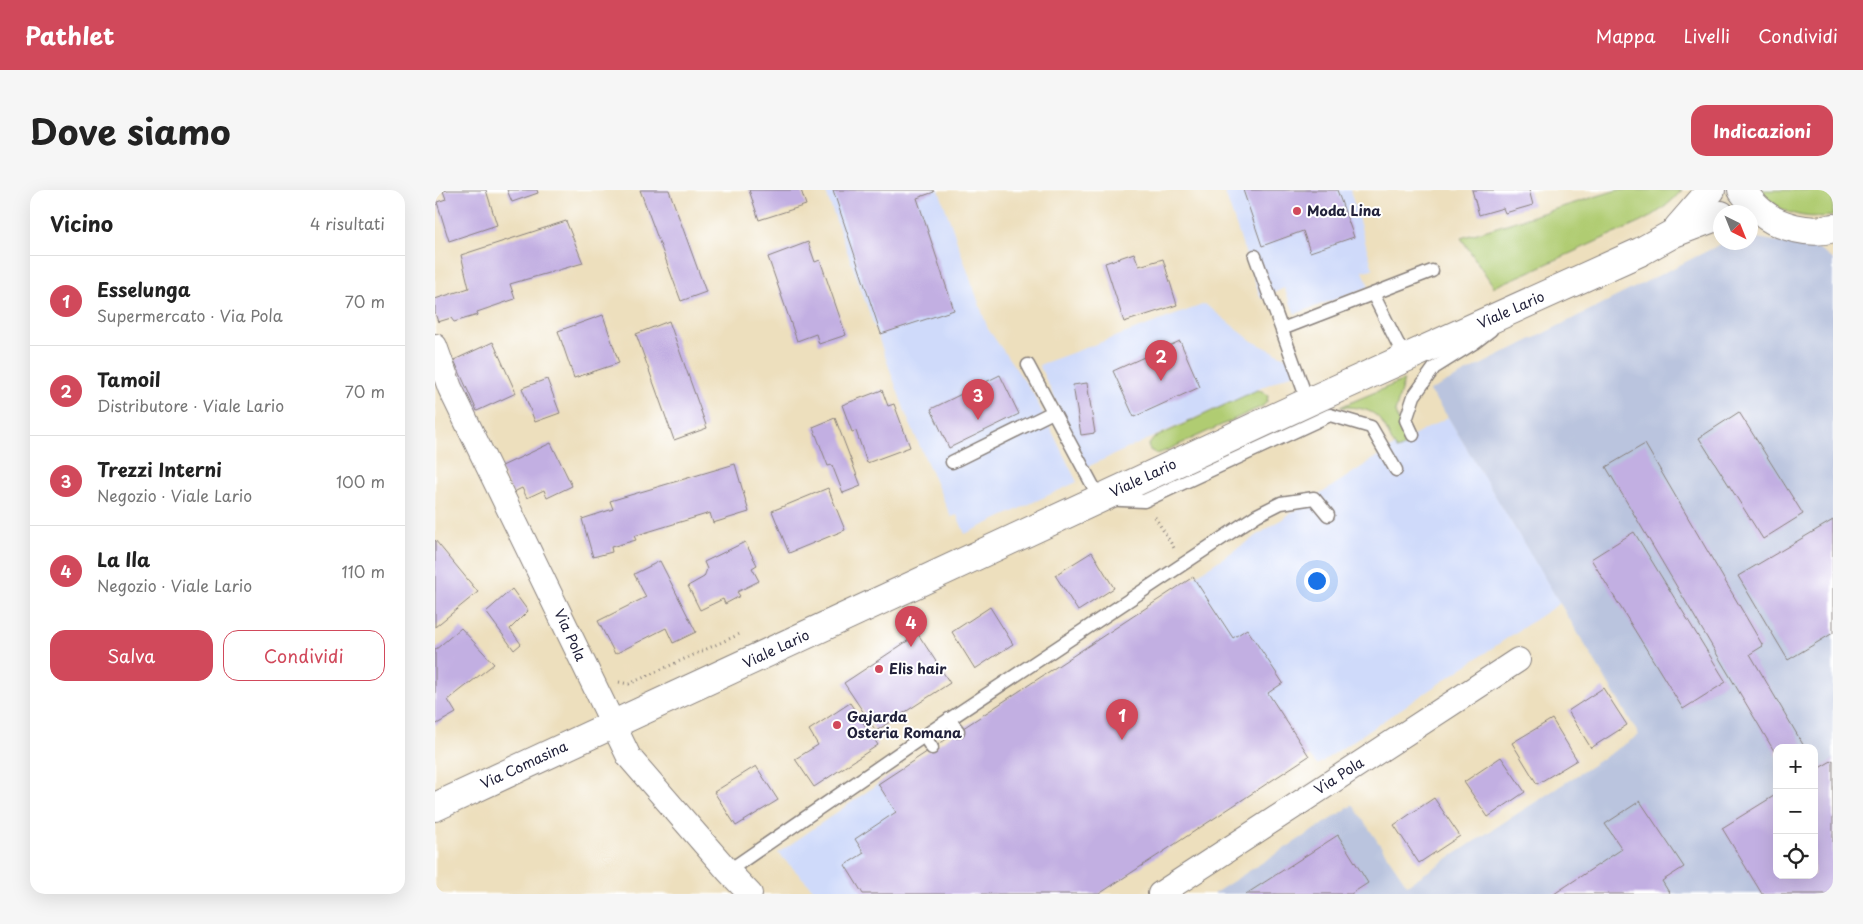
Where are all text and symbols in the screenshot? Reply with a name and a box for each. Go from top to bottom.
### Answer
text: Pathlet [25,17,115,53]
text: Mappa [1596,22,1656,49]
text: Livelli [1684,22,1730,49]
text: Condividi [1758,22,1838,49]
text: Dove siamo [30,104,231,157]
button: Indicazioni [1691,105,1833,156]
place label: Moda Lina [1307,200,1381,221]
marker: Moda Lina [1291,205,1303,217]
north arrow [1713,205,1758,250]
text: Vicino [50,207,113,239]
text: 4 risultati [310,211,385,235]
text: Esselunga [97,275,191,303]
street label: Viale Lario [1474,285,1548,334]
text: 1 [62,289,70,313]
text: 70 m [345,289,385,313]
text: Supermercato · Via Pola [97,303,283,327]
pin: 2 [1145,340,1177,381]
text: Tamoil [97,365,161,393]
text: 2 [60,379,72,403]
text: 70 m [345,379,385,403]
pin: 3 [962,379,994,420]
text: Distributore · Viale Lario [97,393,284,417]
street label: Viale Lario [1106,453,1180,502]
text: Trezzi Interni [97,455,222,483]
text: 3 [61,469,71,493]
text: 100 m [336,469,385,493]
text: Negozio · Viale Lario [97,483,252,507]
text: La Ila [97,545,150,573]
text: 4 [61,559,71,583]
text: 110 m [342,559,385,583]
your location [1304,568,1330,594]
text: Negozio · Viale Lario [97,573,252,597]
street label: Via Pola [549,605,592,665]
pin: 4 [895,606,927,647]
street label: Viale Lario [739,624,813,673]
button: Salva [50,630,213,681]
button: Condividi [223,630,385,681]
place label: Elis hair [889,658,947,679]
marker: Elis hair [873,663,885,675]
pin: 1 [1106,699,1138,740]
place label: Gajarda Osteria Romana [847,706,962,743]
marker: Gajarda Osteria Romana [831,719,843,731]
street label: Via Comasina [477,735,571,794]
map controls [1773,744,1818,879]
button: + [1773,744,1818,789]
street label: Via Pola [1310,751,1368,799]
button: − [1773,789,1818,834]
button: locate [1773,834,1818,879]

